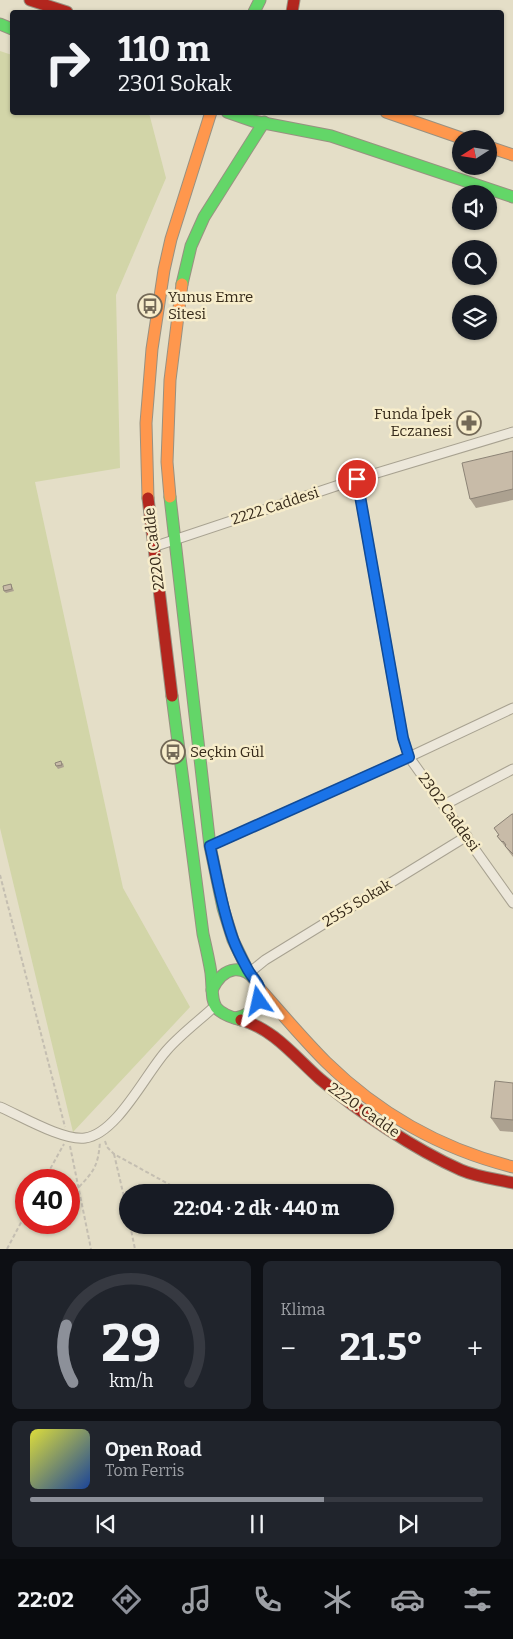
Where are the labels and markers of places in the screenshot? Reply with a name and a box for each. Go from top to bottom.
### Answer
place label: Yunus Emre Sitesi [168,288,253,323]
bus stop icon: Yunus Emre Sitesi [137,293,163,319]
place label: Funda İpek Eczanesi [374,405,453,440]
pharmacy icon: Funda İpek Eczanesi [456,410,482,436]
pin [336,458,378,500]
bus stop icon: Seçkin Gül [160,739,186,765]
place label: Seçkin Gül [190,743,264,761]

